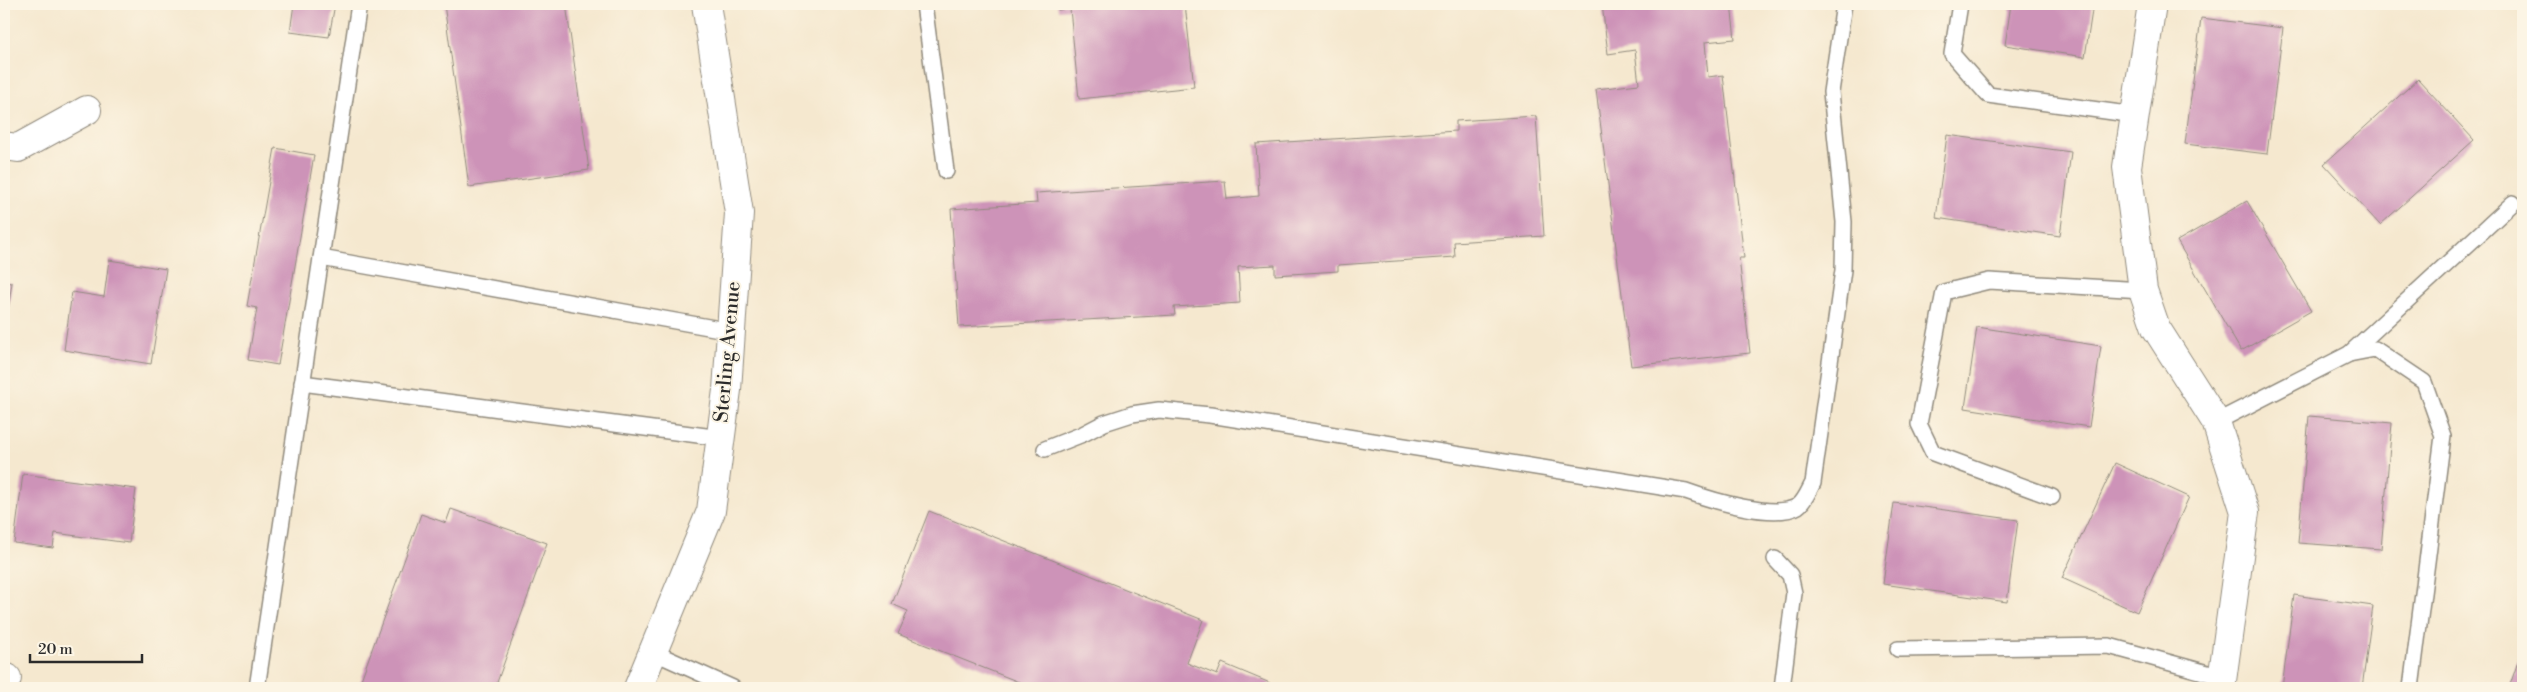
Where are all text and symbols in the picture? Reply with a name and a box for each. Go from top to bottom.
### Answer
street label: Sterling Avenue [709,280,747,424]
scale bar [30,632,142,664]
text: 20 m [38,640,73,659]

